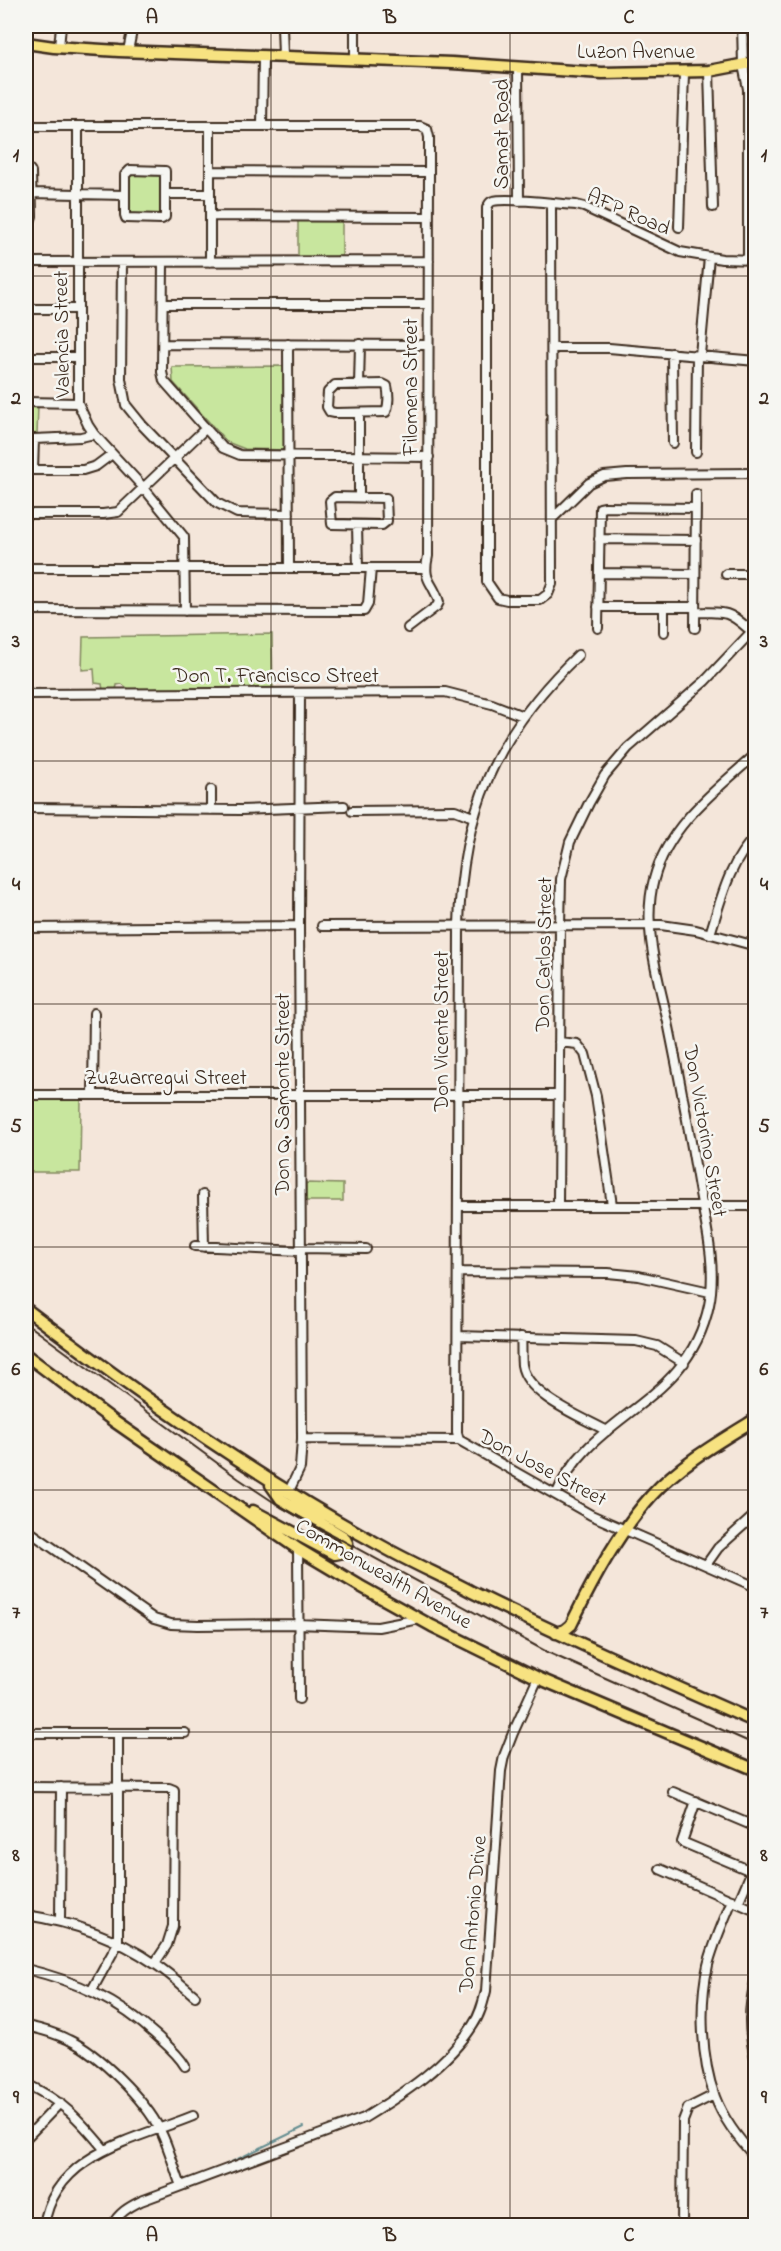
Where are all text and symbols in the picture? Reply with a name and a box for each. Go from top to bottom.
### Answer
text: A [146,4,158,33]
text: B [382,4,397,33]
text: C [624,4,635,33]
street label: Luzon Avenue [577,38,696,68]
street label: Samat Road [488,79,518,189]
text: 1 [13,142,20,171]
text: 1 [761,142,768,171]
street label: AFP Road [582,181,675,245]
street label: Valencia Street [47,270,79,399]
street label: Filomena Street [397,318,427,457]
text: 2 [10,385,21,414]
text: 2 [758,385,769,414]
text: 3 [11,628,20,657]
text: 3 [759,628,768,657]
street label: Don T. Francisco Street [172,662,379,692]
text: 4 [12,871,21,900]
text: 4 [760,871,769,900]
street label: Don Carlos Street [529,876,561,1033]
street label: Don Vicente Street [428,951,458,1112]
street label: Don Q. Samonte Street [269,993,299,1196]
street label: Don Victorino Street [674,1042,734,1219]
street label: Zuzuarregui Street [85,1064,247,1096]
text: 5 [10,1113,22,1142]
text: 5 [758,1113,770,1142]
text: 6 [12,1356,21,1385]
text: 6 [760,1356,769,1385]
street label: Don Jose Street [472,1422,612,1515]
street label: Commonwealth Avenue [289,1512,477,1638]
text: 7 [12,1599,21,1628]
text: 7 [760,1599,769,1628]
street label: Don Antonio Drive [452,1834,496,1995]
text: 8 [11,1842,20,1871]
text: 8 [759,1842,768,1871]
text: 9 [12,2084,20,2113]
text: 9 [760,2084,768,2113]
text: A [146,2222,158,2251]
text: B [382,2222,397,2251]
text: C [624,2222,635,2251]

